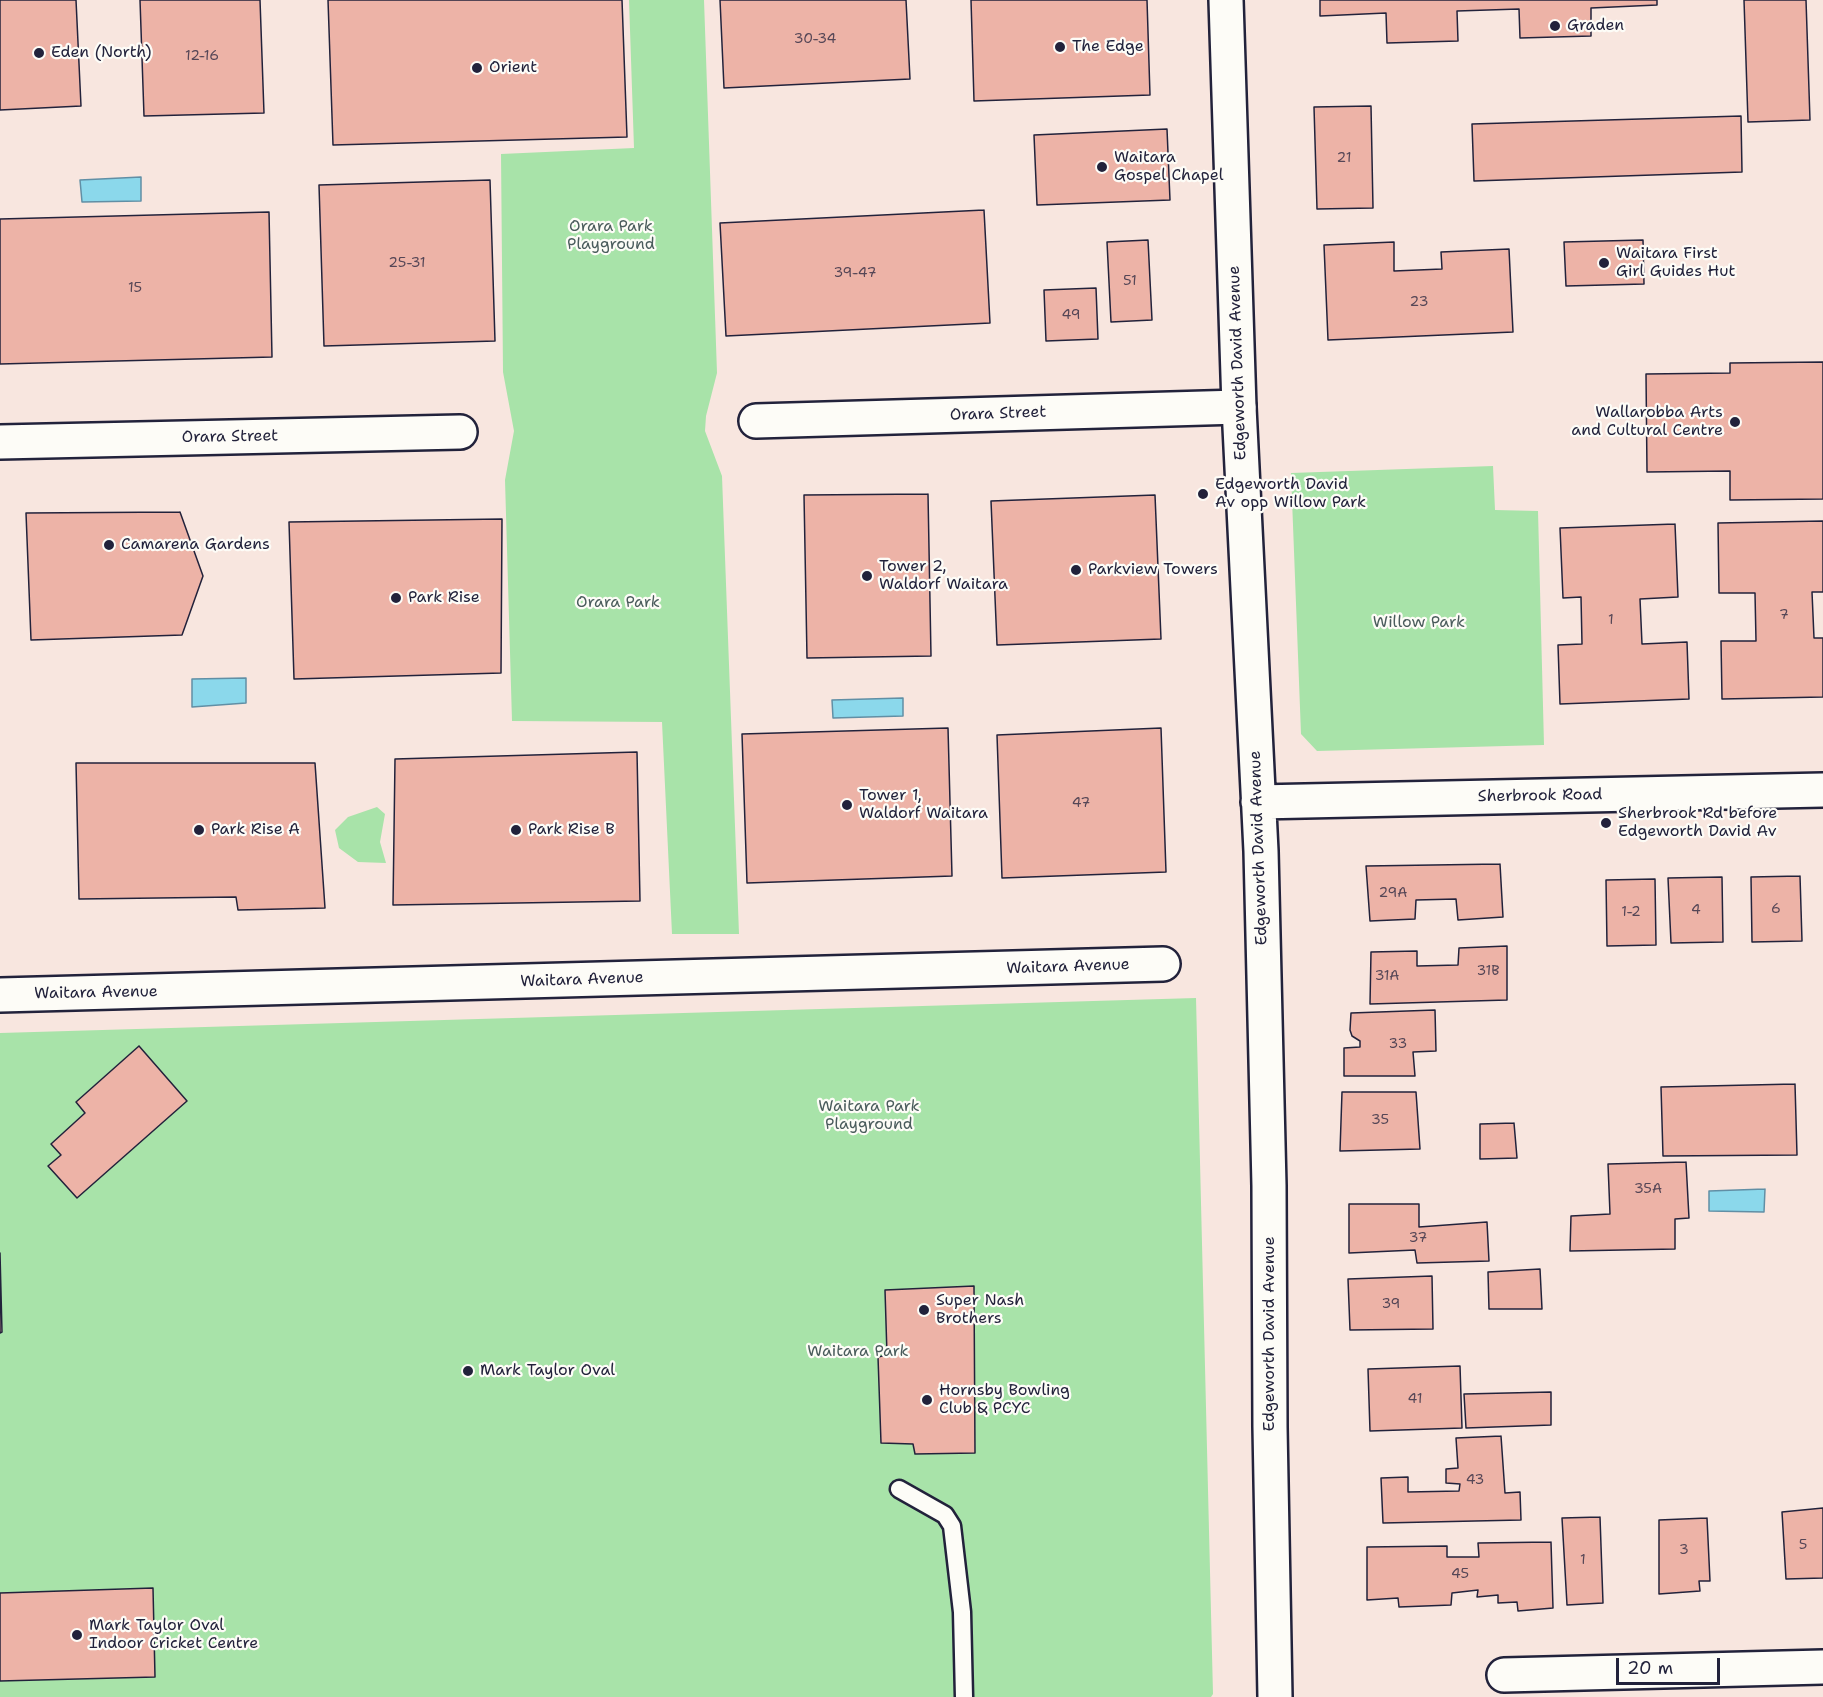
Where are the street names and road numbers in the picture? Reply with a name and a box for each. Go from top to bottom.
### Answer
street label: Edgeworth David Avenue [1225,265,1251,461]
street label: Orara Street [949,403,1047,425]
street label: Orara Street [182,427,278,447]
street label: Edgeworth David Avenue [1246,750,1272,946]
street label: Sherbrook Road [1478,785,1602,807]
street label: Waitara Avenue [1006,955,1130,979]
street label: Waitara Avenue [520,968,644,992]
street label: Waitara Avenue [34,982,158,1004]
street label: Edgeworth David Avenue [1260,1237,1280,1431]

